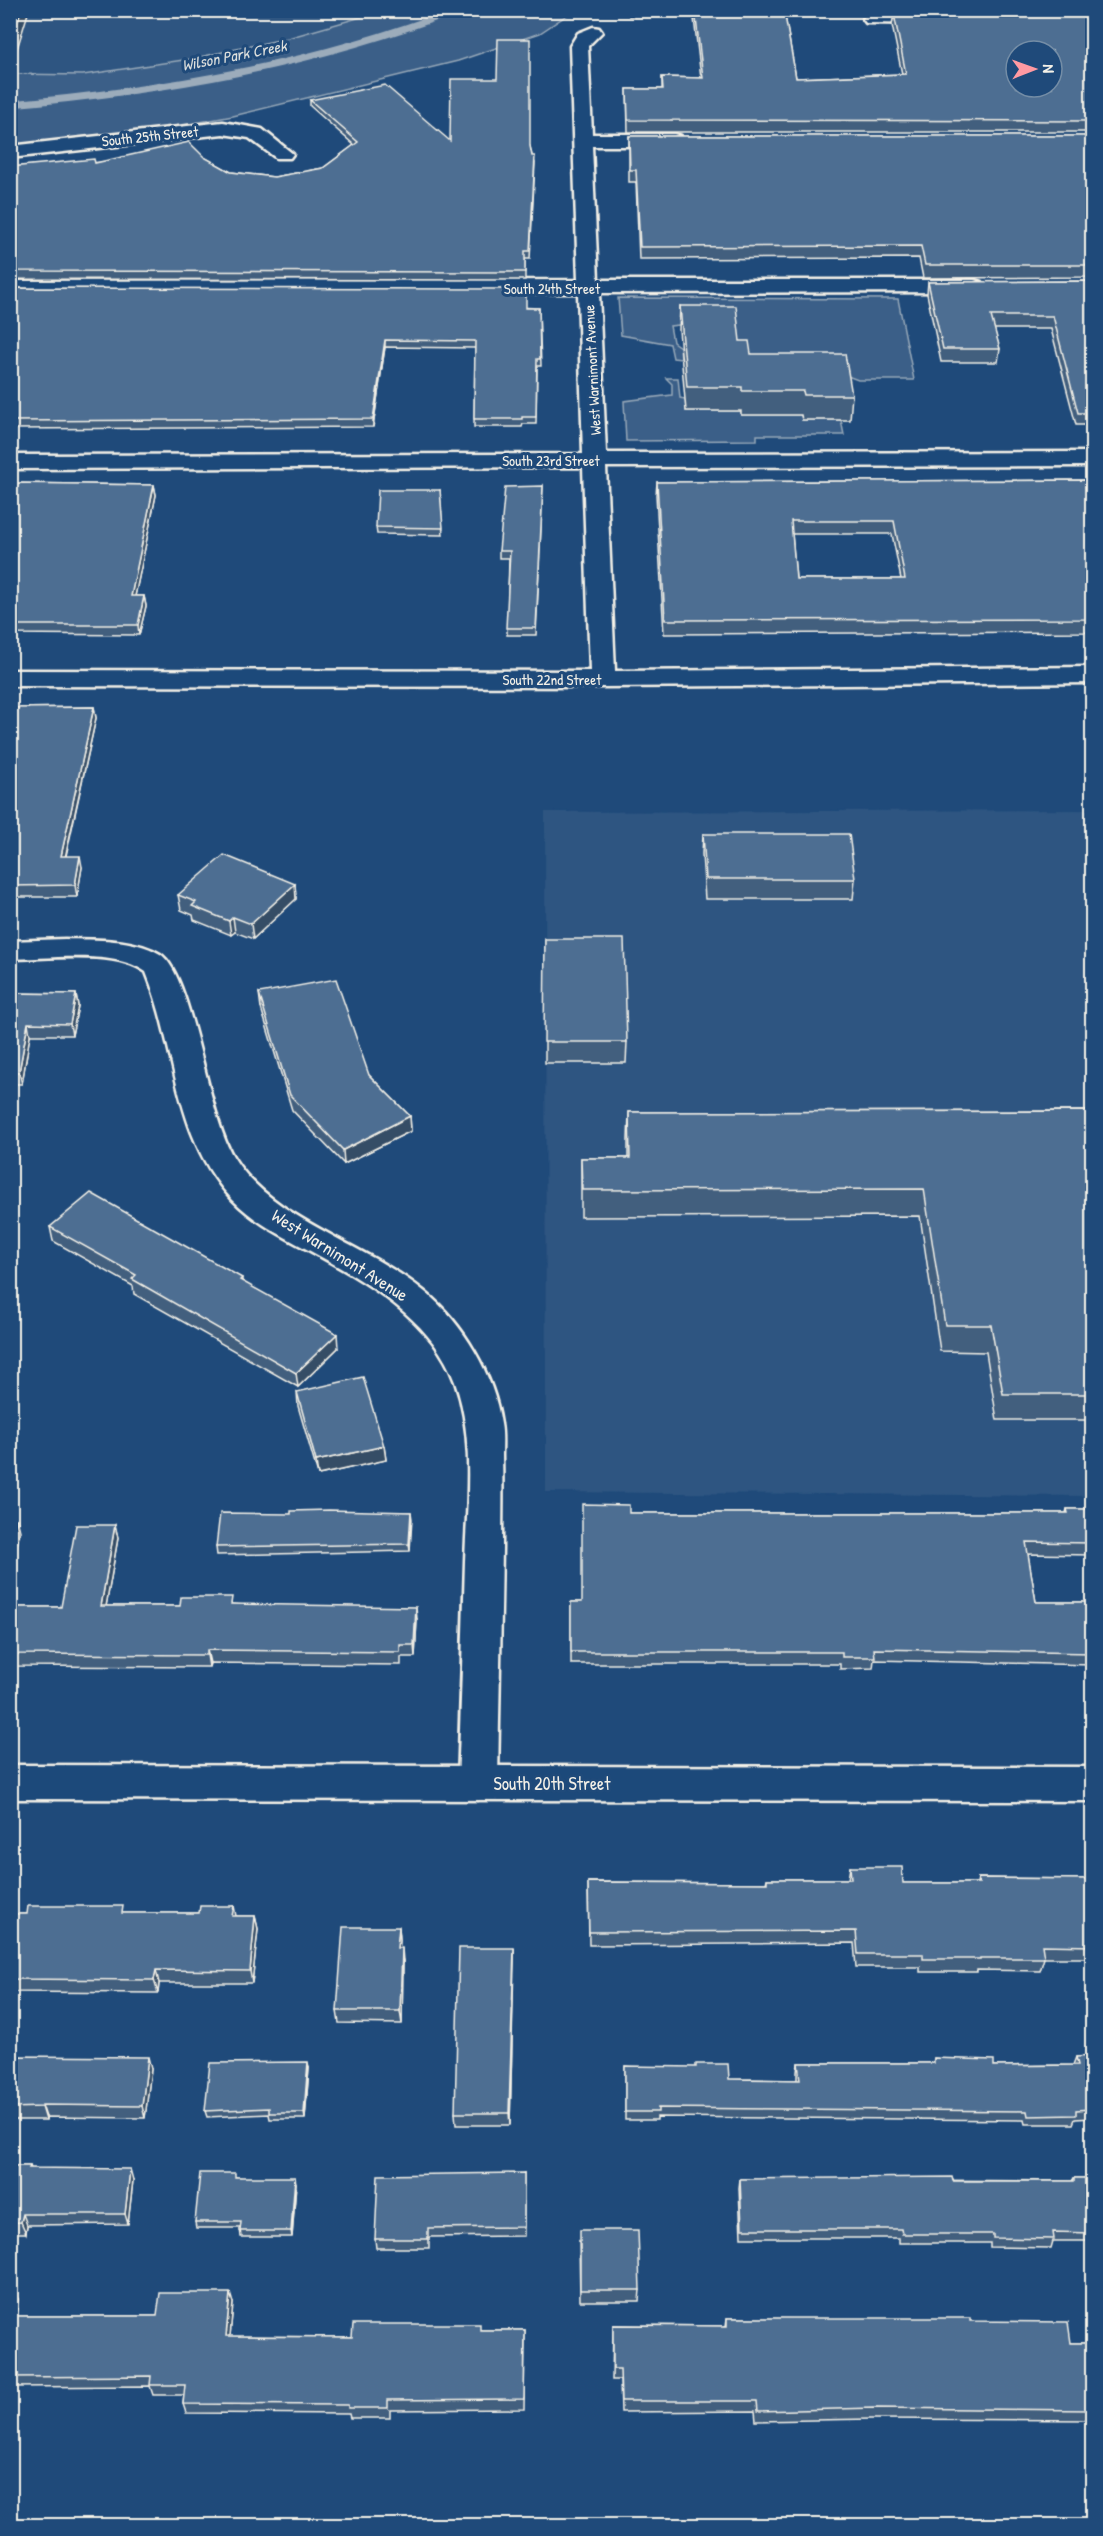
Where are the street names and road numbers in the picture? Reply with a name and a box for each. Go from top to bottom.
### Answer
street label: South 25th Street [101,120,200,152]
street label: South 24th Street [504,278,601,299]
street label: West Warnimont Avenue [578,304,606,436]
street label: South 23rd Street [502,450,601,471]
street label: South 22nd Street [503,669,602,690]
street label: West Warnimont Avenue [267,1203,413,1307]
street label: South 20th Street [494,1771,611,1796]

